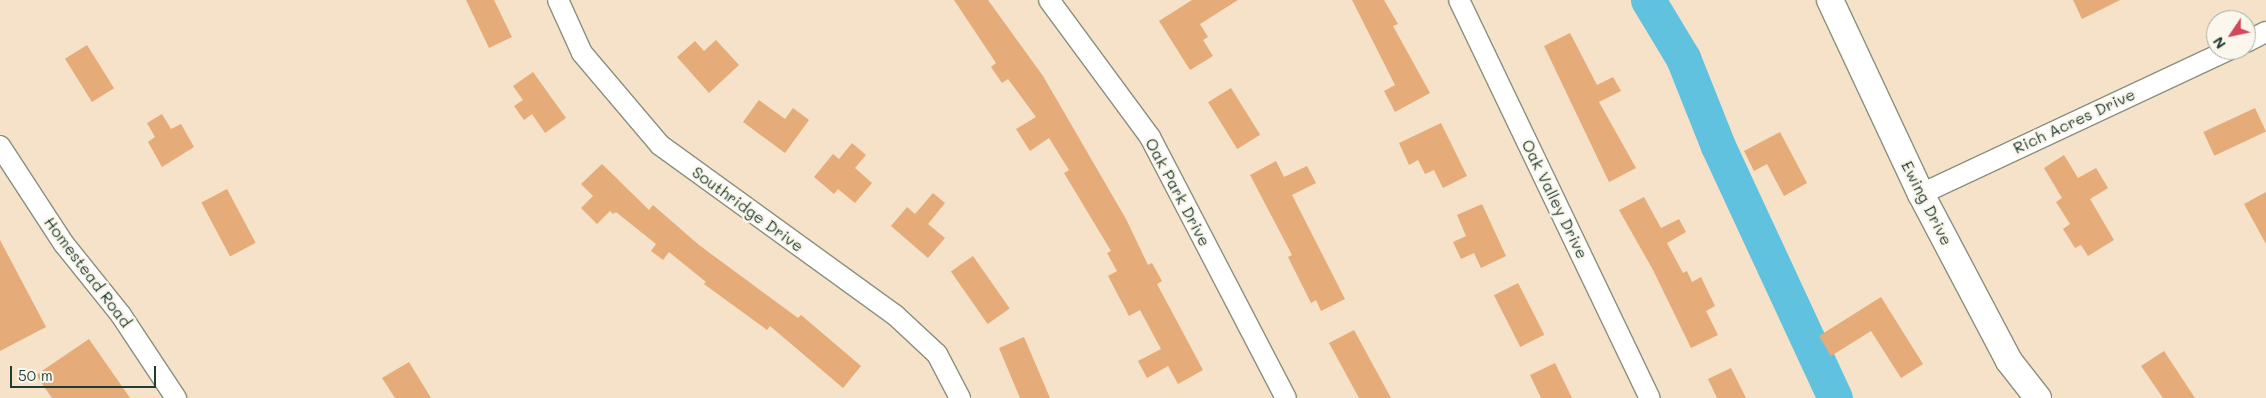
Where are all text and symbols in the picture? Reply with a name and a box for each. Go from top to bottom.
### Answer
north arrow [2206,10,2256,60]
text: N [2208,33,2230,53]
street label: Rich Acres Drive [2010,84,2138,158]
street label: Oak Park Drive [1141,135,1215,249]
street label: Oak Valley Drive [1518,136,1592,262]
street label: Ewing Drive [1898,158,1956,248]
street label: Southridge Drive [689,162,807,256]
street label: Homestead Road [40,213,136,331]
scale bar [12,356,159,388]
text: 50 m [18,365,53,385]

